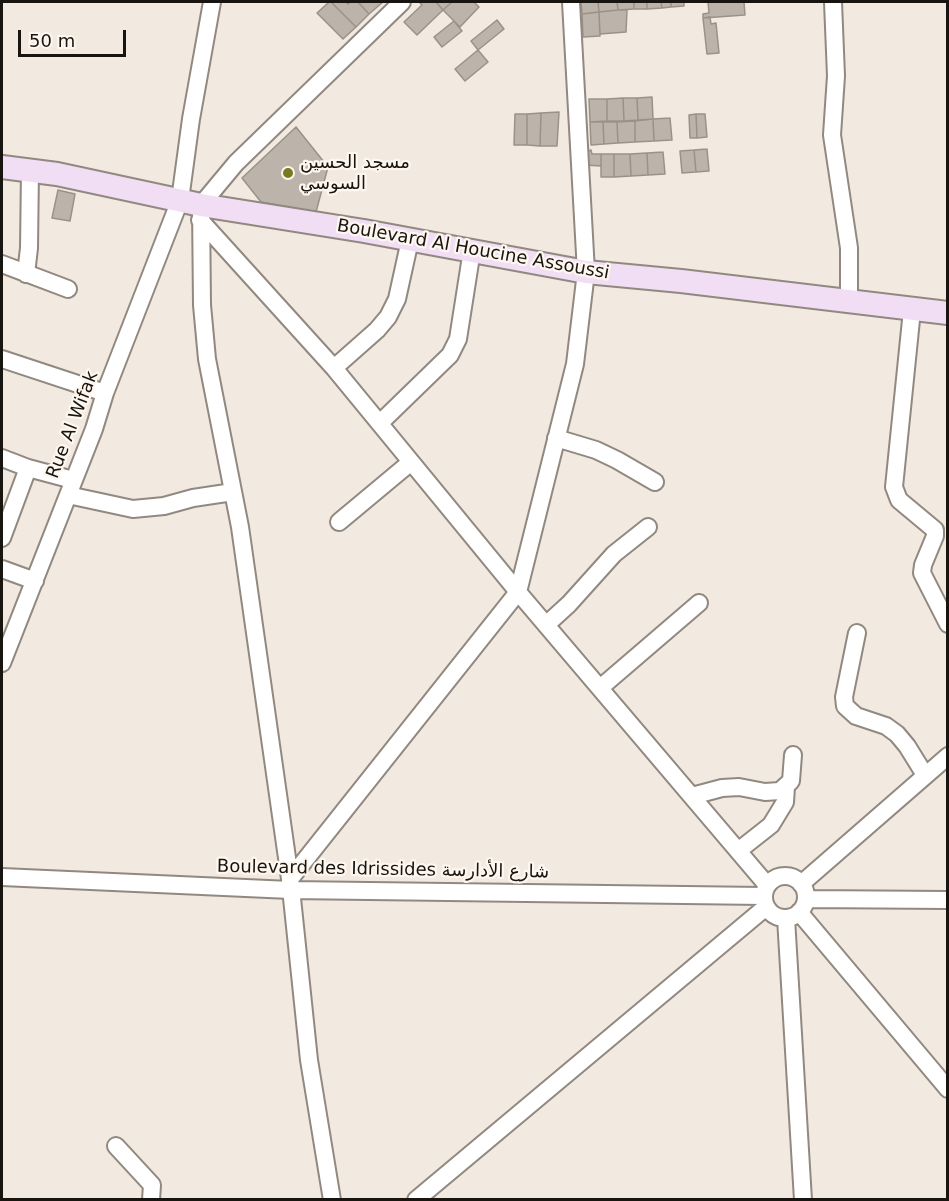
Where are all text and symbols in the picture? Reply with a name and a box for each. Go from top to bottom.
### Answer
scale bar [21,18,129,56]
text: 50 m [29,30,75,51]
place label: مسجد الحسين السوسي [300,152,410,195]
marker: مسجد الحسين السوسي [281,166,295,180]
street label: Boulevard Al Houcine Assoussi [335,215,611,285]
street label: Rue Al Wifak [43,368,103,482]
street label: Boulevard des Idrissides شارع الأدارسة [217,856,549,884]

